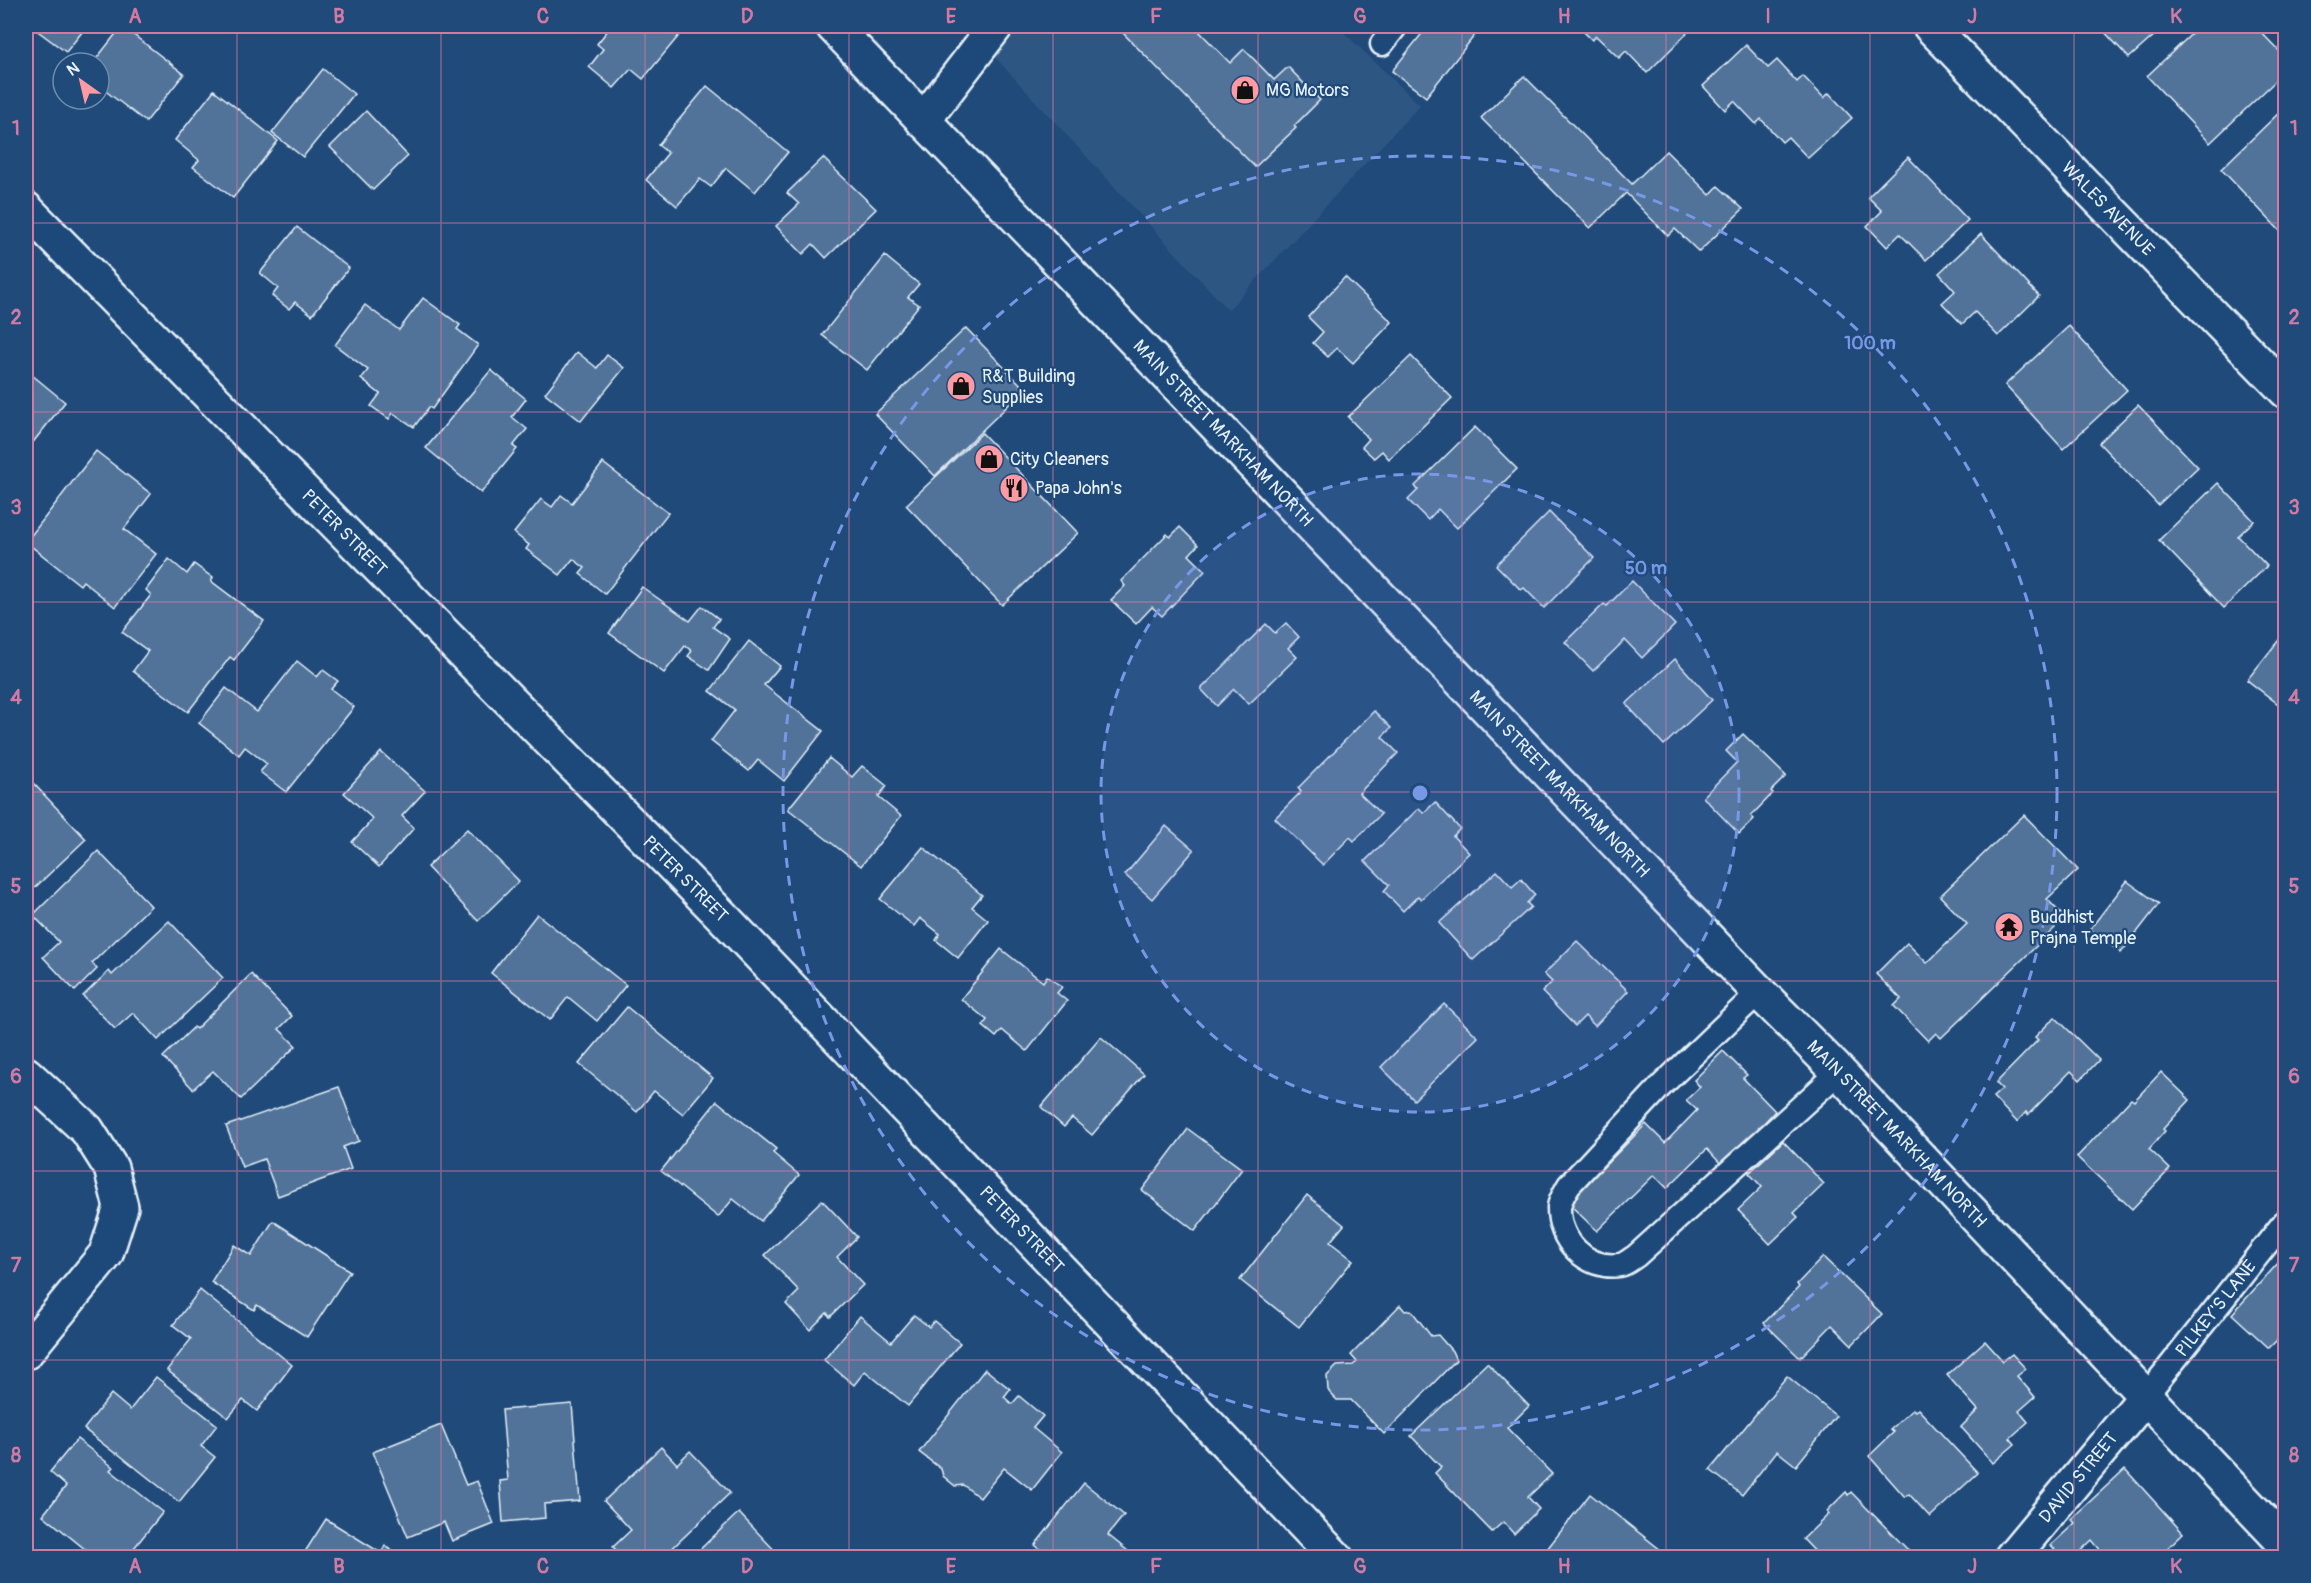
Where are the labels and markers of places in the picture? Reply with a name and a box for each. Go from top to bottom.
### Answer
shop icon: MG Motors [1229,74,1261,106]
place label: MG Motors [1266,79,1349,102]
place label: R&T Building Supplies [982,365,1075,409]
shop icon: R&T Building Supplies [945,370,977,402]
shop icon: City Cleaners [973,443,1005,475]
place label: City Cleaners [1010,448,1109,471]
restaurant icon: Papa John's [998,472,1030,504]
place label: Papa John's [1035,477,1122,500]
centre of rings [1410,783,1430,803]
place label: Buddhist Prajna Temple [2030,906,2136,950]
temple icon: Buddhist Prajna Temple [1993,911,2025,943]

